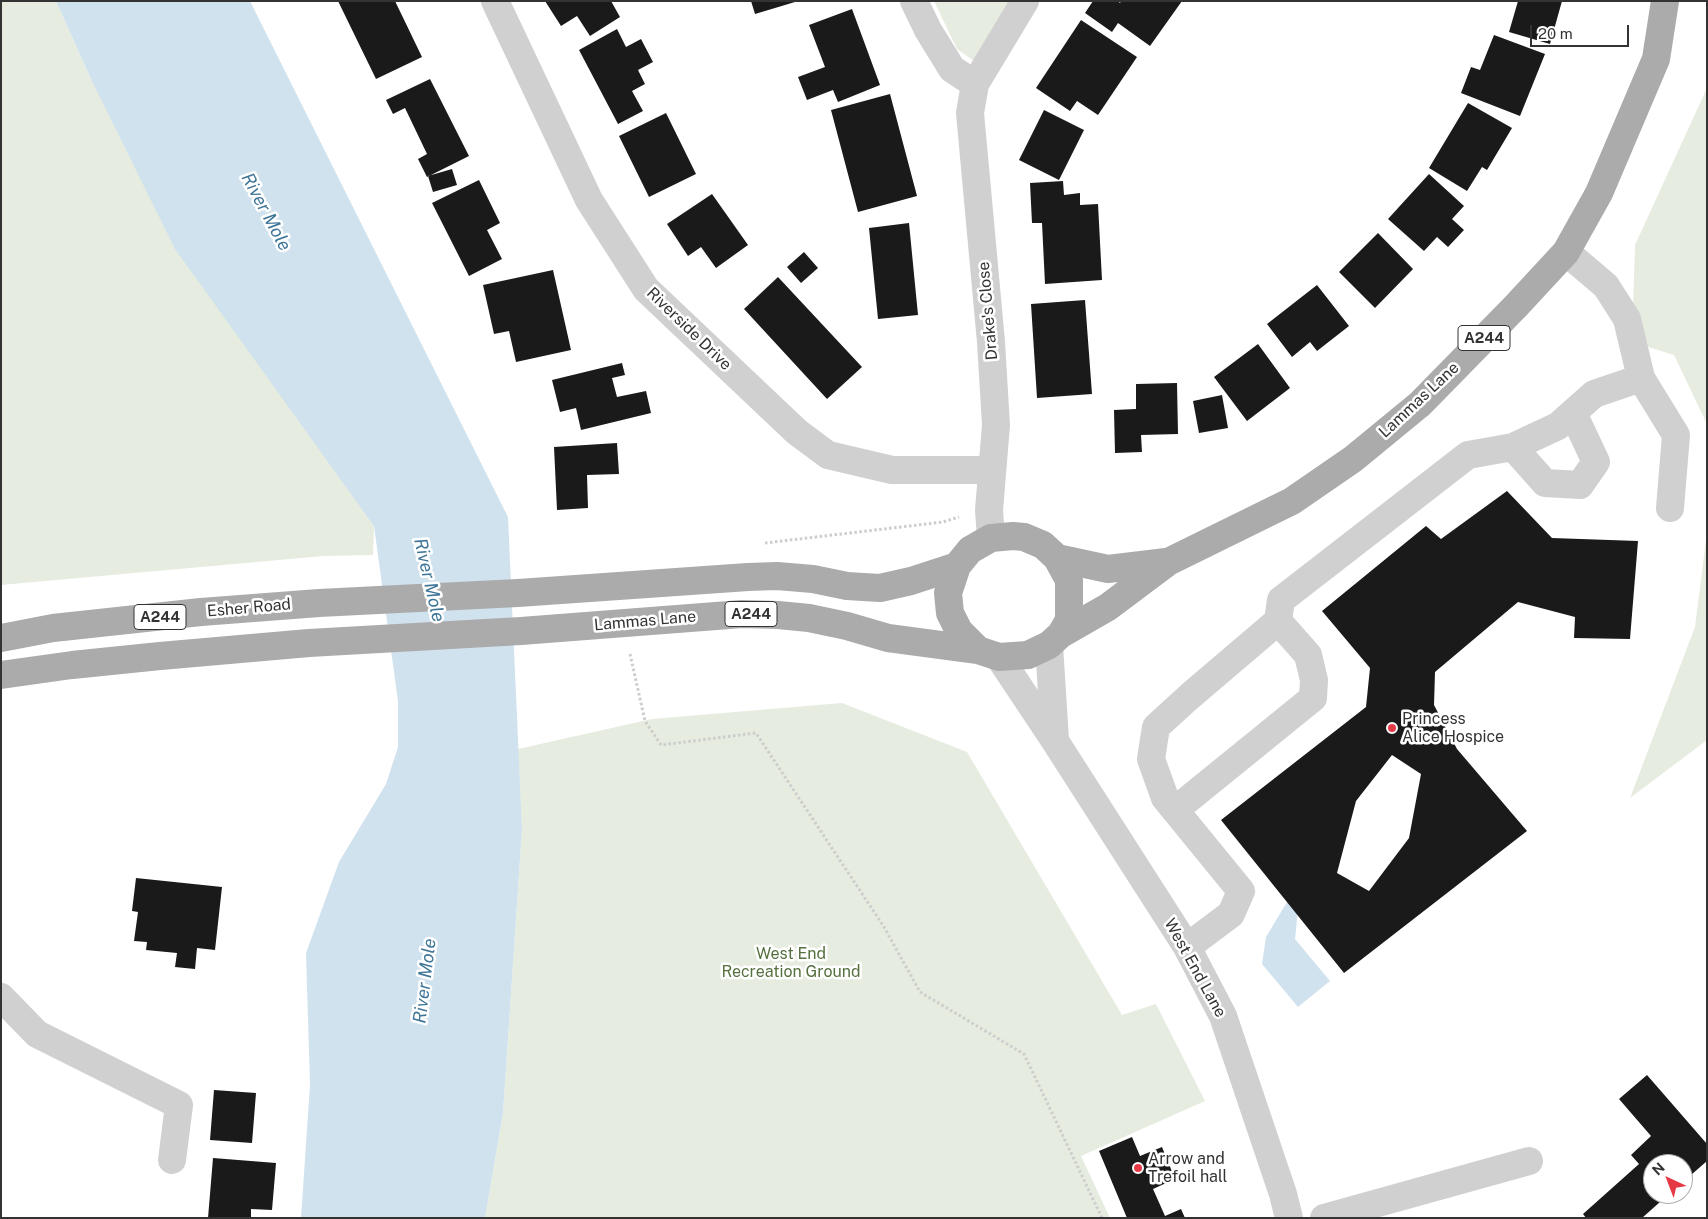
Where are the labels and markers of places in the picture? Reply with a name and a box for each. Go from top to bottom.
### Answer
place label: Princess Alice Hospice [1402,709,1504,747]
marker: Princess Alice Hospice [1386,722,1398,734]
place label: Arrow and Trefoil hall [1148,1149,1227,1187]
marker: Arrow and Trefoil hall [1132,1162,1144,1174]

